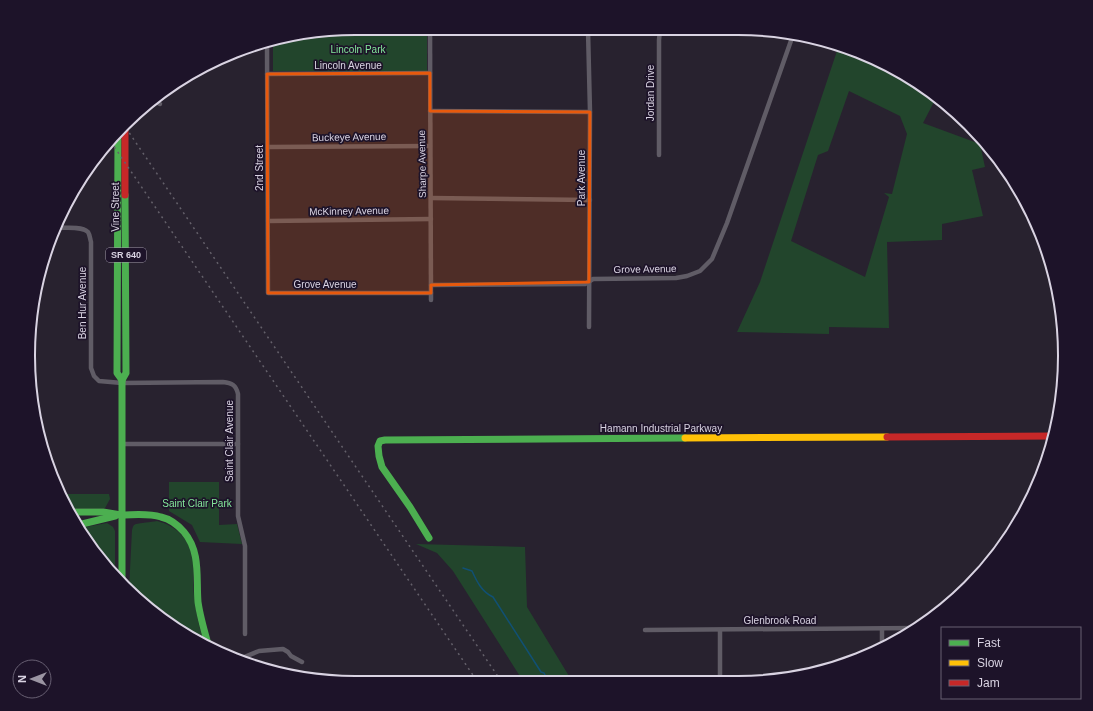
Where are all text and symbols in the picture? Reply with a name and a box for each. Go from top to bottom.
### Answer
park label: Lincoln Park [330,44,387,55]
street label: Lincoln Avenue [314,60,382,71]
street label: Jordan Drive [645,64,656,121]
street label: Sharpe Avenue [416,129,428,198]
street label: Buckeye Avenue [312,131,387,143]
street label: 2nd Street [254,145,265,191]
street label: Park Avenue [576,149,587,206]
street label: Vine Street [110,182,121,232]
street label: McKinney Avenue [309,205,389,217]
road number: SR 640 [106,248,146,262]
street label: Grove Avenue [613,263,677,275]
street label: Ben Hur Avenue [77,266,88,339]
street label: Grove Avenue [293,279,357,290]
street label: Saint Clair Avenue [224,400,235,482]
street label: Hamann Industrial Parkway [600,423,722,434]
park label: Saint Clair Park [162,498,233,509]
street label: Glenbrook Road [744,615,816,626]
legend [941,627,1081,699]
text: Fast [977,636,1001,650]
text: Slow [977,656,1003,670]
north arrow [12,659,52,699]
text: N [16,675,28,683]
text: Jam [977,676,1000,690]

